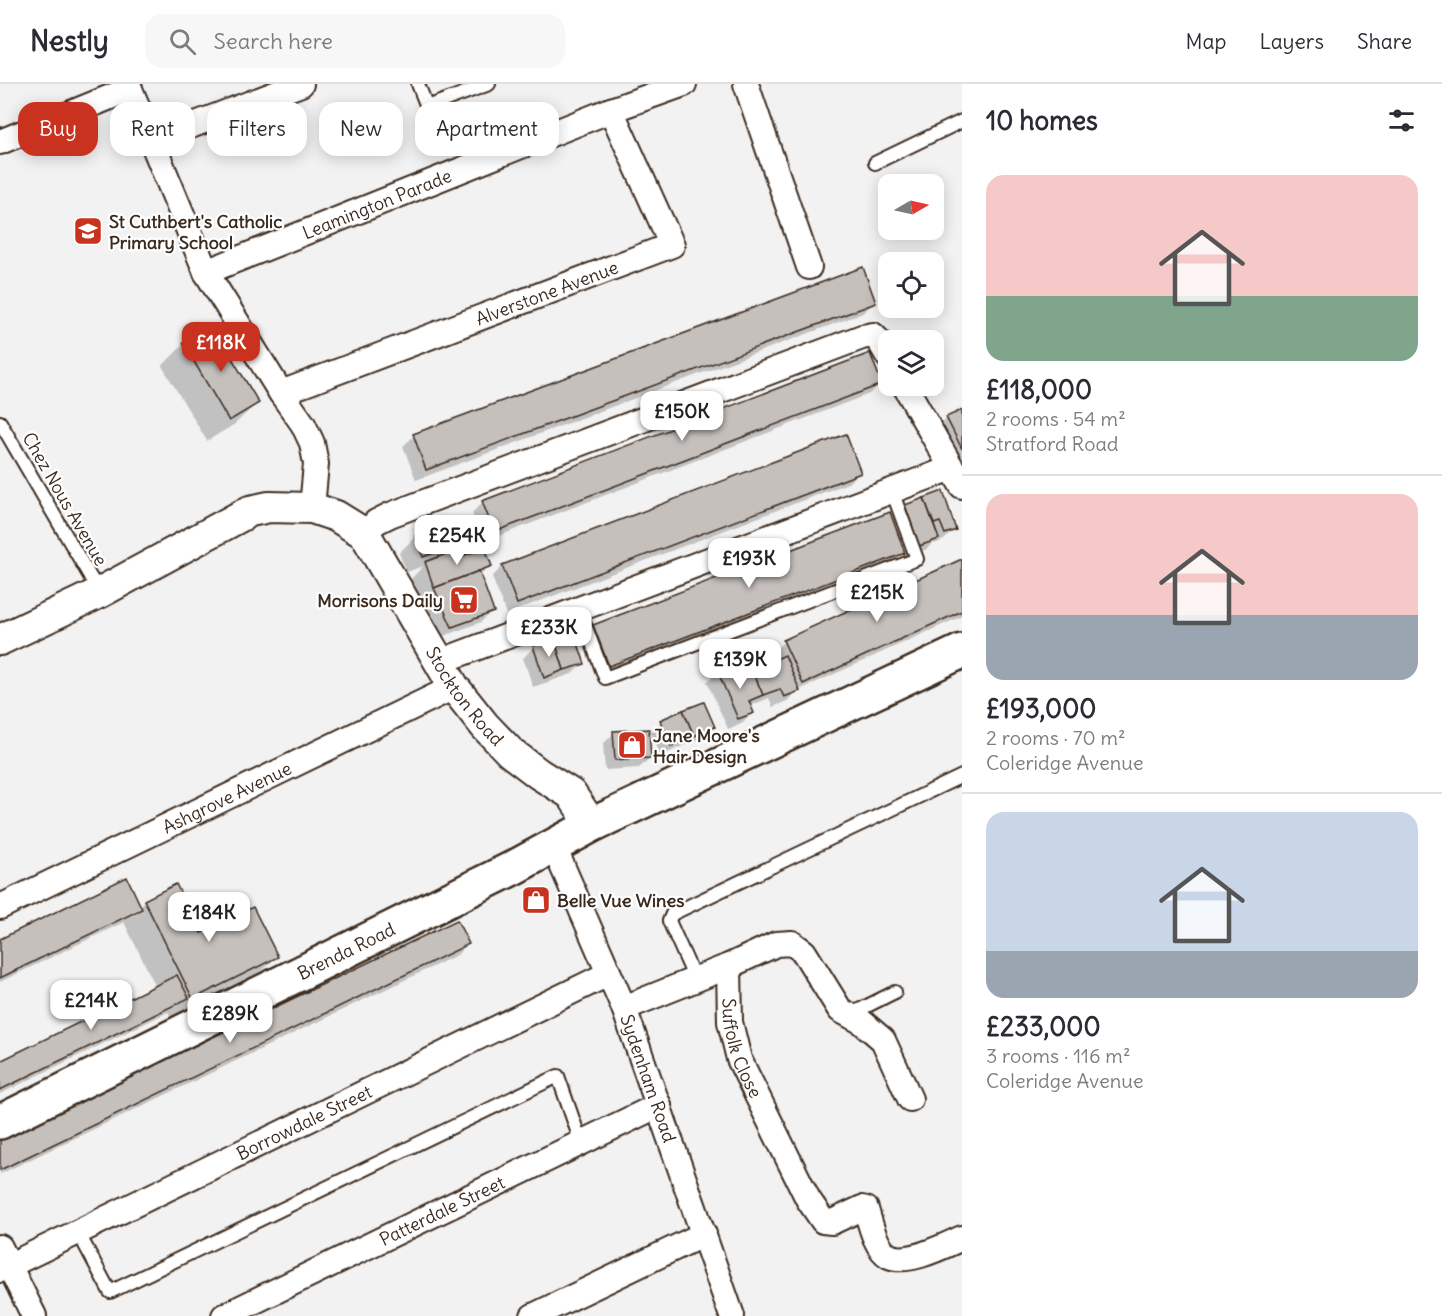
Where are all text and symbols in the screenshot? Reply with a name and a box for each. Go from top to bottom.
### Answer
search box [145,14,565,68]
text: Nestly [30,23,109,59]
icon: search [166,25,199,58]
text: Search here [214,27,333,55]
text: Map [1186,28,1226,55]
text: Layers [1259,28,1324,55]
text: Share [1357,28,1412,55]
chip: Buy [18,102,98,156]
chip: Rent [110,102,195,156]
chip: Filters [207,102,307,156]
chip: New [319,102,403,156]
chip: Apartment [415,102,559,156]
text: 10 homes [986,104,1098,137]
icon: filters [1385,104,1418,137]
street label: Leamington Parade [299,164,455,244]
north arrow [878,174,944,240]
map controls [878,174,944,396]
place label: St Cuthbert's Catholic Primary School [109,210,282,254]
icon: home [1148,214,1256,322]
school or university icon: St Cuthbert's Catholic Primary School [72,215,104,247]
button: locate [878,252,944,318]
street label: Alverstone Avenue [472,255,621,330]
pin: £118K [179,322,263,373]
text: £118K [196,329,246,354]
button: layers [878,330,944,396]
text: £118,000 [986,373,1092,406]
pin: £150K [640,391,724,442]
text: £150K [654,398,710,423]
text: 2 rooms · 54 m² [986,406,1126,431]
street label: Chez Nous Avenue [17,428,113,570]
text: Stratford Road [986,431,1119,456]
pin: £254K [415,515,499,566]
text: £254K [428,522,486,547]
icon: home [1148,533,1256,641]
pin: £193K [707,538,791,589]
text: £193K [722,545,776,570]
pin: £215K [835,572,919,623]
text: £215K [850,579,904,604]
supermarket icon: Morrisons Daily [448,584,480,616]
place label: Morrisons Daily [317,589,443,612]
pin: £233K [507,607,591,658]
text: £233K [521,614,577,639]
pin: £139K [698,639,782,690]
street label: Stockton Road [421,642,509,751]
text: £139K [713,646,767,671]
text: £193,000 [986,692,1096,725]
place label: Jane Moore's Hair Design [653,724,760,768]
text: 2 rooms · 70 m² [986,725,1126,750]
shop icon: Jane Moore's Hair Design [616,729,648,761]
text: Coleridge Avenue [986,750,1144,775]
street label: Ashgrove Avenue [158,756,295,838]
icon: home [1148,851,1256,959]
shop icon: Belle Vue Wines [520,884,552,916]
place label: Belle Vue Wines [557,889,684,912]
pin: £184K [167,892,251,943]
text: £184K [182,899,236,924]
street label: Brenda Road [293,917,399,985]
pin: £214K [49,980,133,1031]
text: £214K [64,987,118,1012]
pin: £289K [188,993,272,1044]
street label: Suffolk Close [718,998,768,1102]
text: £289K [201,1000,259,1025]
text: £233,000 [986,1010,1101,1043]
street label: Sydenham Road [616,1011,682,1146]
text: 3 rooms · 116 m² [986,1043,1130,1068]
text: Coleridge Avenue [986,1068,1144,1093]
street label: Borrowdale Street [232,1079,375,1165]
street label: Patterdale Street [375,1170,508,1251]

